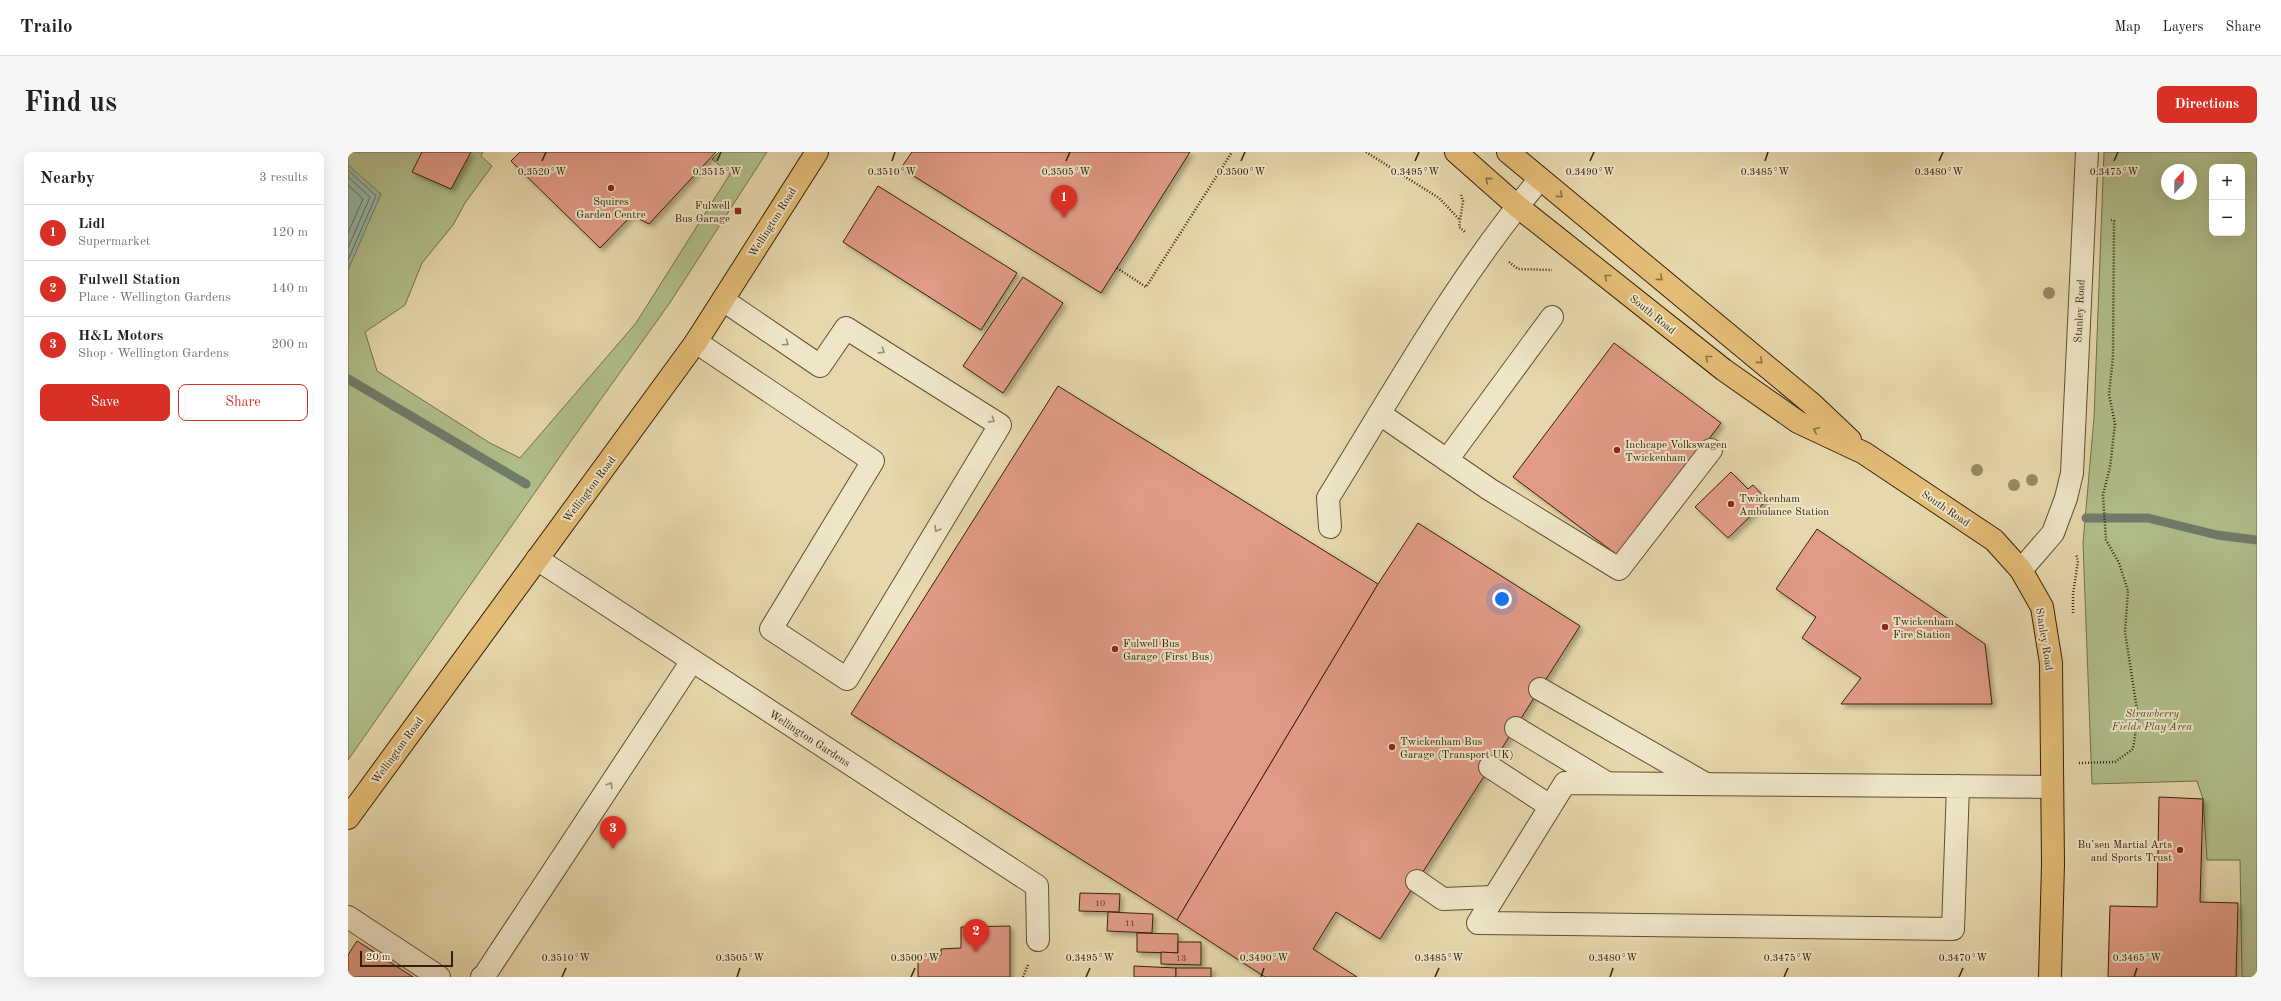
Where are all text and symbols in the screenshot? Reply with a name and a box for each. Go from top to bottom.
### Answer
text: Trailo [20,18,73,37]
text: Map [2115,20,2141,34]
text: Layers [2163,20,2204,34]
text: Share [2226,20,2261,34]
button: Directions [2157,86,2257,123]
text: Find us [24,90,117,118]
north arrow [2161,164,2197,200]
map controls [2209,164,2245,236]
button: + [2209,164,2245,200]
text: 0.3520°W [518,167,566,177]
text: 0.3515°W [693,167,741,177]
text: 0.3510°W [868,167,916,177]
text: 0.3505°W [1042,167,1090,177]
text: 0.3500°W [1217,167,1265,177]
text: 0.3495°W [1391,167,1439,177]
text: 0.3490°W [1566,167,1614,177]
text: 0.3485°W [1741,167,1789,177]
text: 0.3480°W [1915,167,1963,177]
text: 0.3475°W [2090,167,2138,177]
text: Nearby [40,170,95,187]
text: 3 results [259,171,308,184]
one-way arrow [1485,177,1493,185]
marker: Squires Garden Centre [606,183,616,193]
pin: 1 [1051,185,1077,218]
street label: Wellington Road [748,186,799,259]
one-way arrow [1555,191,1562,198]
place label: Squires Garden Centre [576,197,646,221]
button: − [2209,200,2245,236]
place label: Fulwell Bus Garage [674,201,730,225]
marker: Fulwell Bus Garage [733,206,743,216]
text: Lidl [78,217,105,232]
text: 1 [49,226,57,239]
text: 120 m [271,226,308,239]
text: Supermarket [78,235,150,248]
text: Fulwell Station [78,273,180,288]
one-way arrow [1655,273,1663,280]
one-way arrow [1604,275,1611,282]
street label: Stanley Road [2073,279,2088,343]
text: 2 [49,282,57,295]
text: 140 m [271,282,308,295]
text: Place · Wellington Gardens [78,291,231,304]
street label: South Road [1627,293,1677,337]
text: H&L Motors [78,329,163,344]
text: 3 [49,338,57,351]
text: 200 m [271,338,308,351]
one-way arrow [782,338,789,346]
one-way arrow [878,346,885,353]
text: Shop · Wellington Gardens [78,347,229,360]
one-way arrow [1706,356,1713,363]
one-way arrow [1756,356,1763,363]
button: Save [40,384,170,421]
button: Share [178,384,308,421]
one-way arrow [988,415,995,422]
one-way arrow [1813,427,1820,435]
place label: Inchcape Volkswagen Twickenham [1625,440,1727,464]
marker: Inchcape Volkswagen Twickenham [1612,445,1622,455]
street label: Wellington Road [562,455,619,525]
street label: South Road [1919,489,1971,529]
place label: Twickenham Ambulance Station [1739,494,1829,518]
marker: Twickenham Ambulance Station [1726,499,1736,509]
one-way arrow [935,525,942,532]
your location [1492,589,1512,609]
street label: Stanley Road [2033,607,2054,672]
place label: Twickenham Fire Station [1893,617,1954,641]
marker: Twickenham Fire Station [1880,622,1890,632]
place label: Fulwell Bus Garage (First Bus) [1123,639,1213,663]
marker: Fulwell Bus Garage (First Bus) [1110,644,1120,654]
street label: Wellington Gardens [767,709,852,770]
park label: Strawberry Fields Play Area [2111,709,2192,733]
street label: Wellington Road [370,715,426,786]
place label: Twickenham Bus Garage (Transport UK) [1400,737,1514,761]
marker: Twickenham Bus Garage (Transport UK) [1387,742,1397,752]
one-way arrow [605,783,612,790]
pin: 3 [600,816,626,849]
place label: Bu’sen Martial Arts and Sports Trust [2078,840,2172,864]
marker: Bu’sen Martial Arts and Sports Trust [2175,845,2185,855]
house number: 10 [1095,899,1105,908]
pin: 2 [963,919,989,952]
house number: 11 [1125,919,1135,928]
scale bar [360,949,453,968]
text: 20 m [366,952,391,963]
text: 0.3510°W [542,953,590,963]
text: 0.3505°W [716,953,764,963]
text: 0.3500°W [891,953,939,963]
text: 0.3495°W [1066,953,1114,963]
text: 0.3490°W [1240,953,1288,963]
text: 0.3485°W [1415,953,1463,963]
text: 0.3480°W [1589,953,1637,963]
text: 0.3475°W [1764,953,1812,963]
text: 0.3470°W [1939,953,1987,963]
text: 0.3465°W [2113,953,2161,963]
house number: 13 [1176,954,1186,963]

